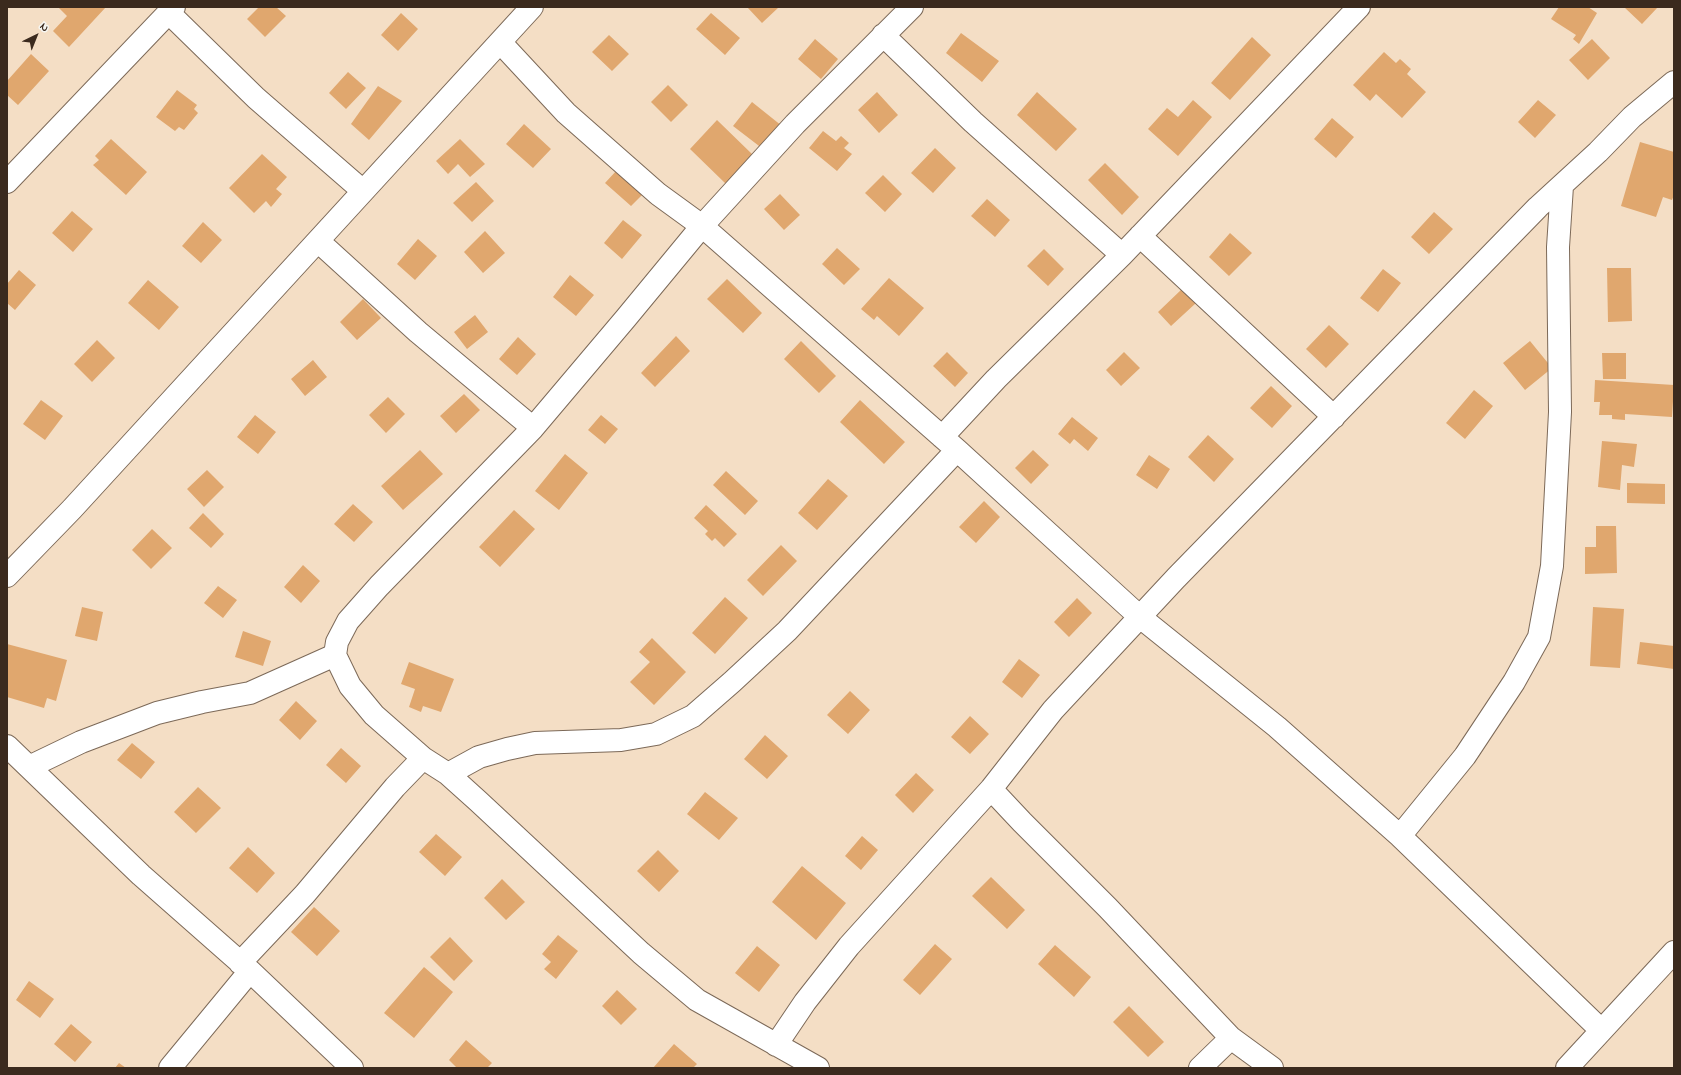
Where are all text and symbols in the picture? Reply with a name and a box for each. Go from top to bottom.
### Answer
north arrow [16,16,56,56]
text: N [36,19,52,36]

